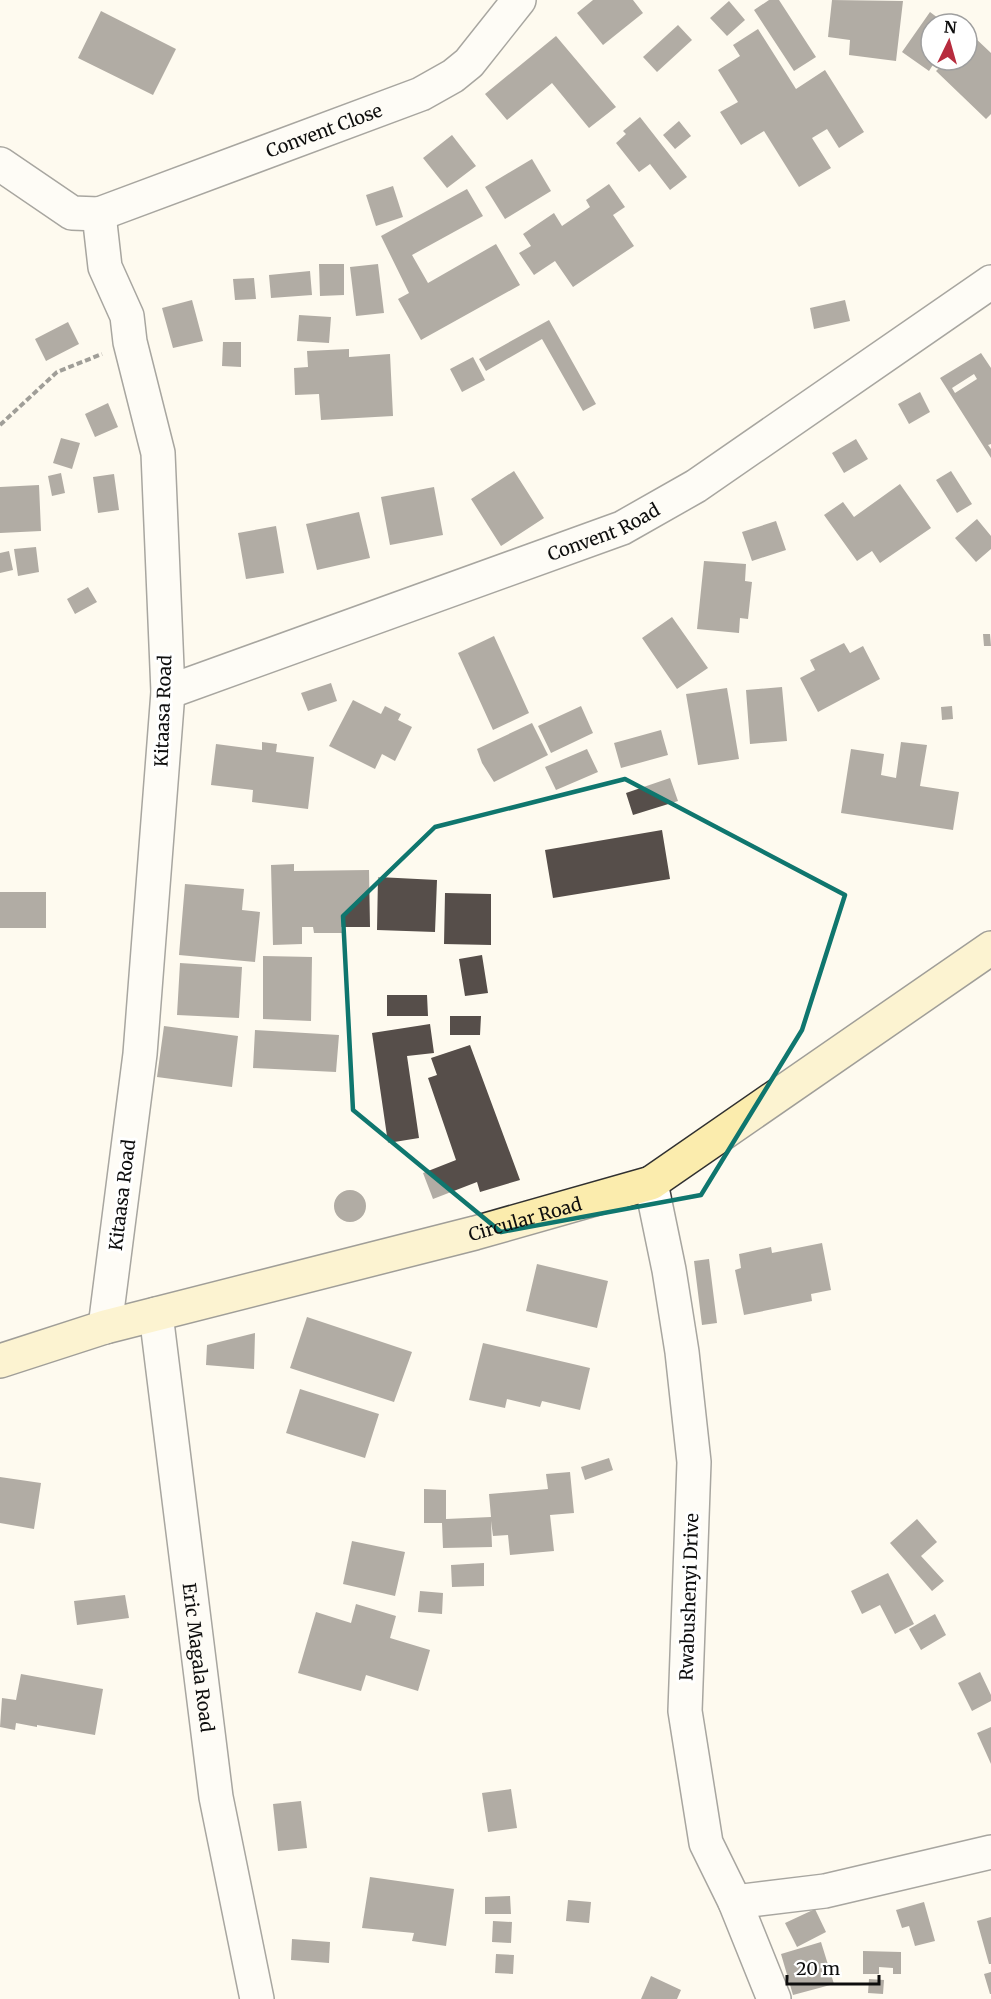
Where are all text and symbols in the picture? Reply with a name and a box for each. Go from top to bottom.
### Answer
north arrow [919,12,979,72]
text: N [943,17,958,38]
street label: Convent Close [263,98,385,162]
street label: Convent Road [544,498,664,566]
street label: Kitaasa Road [150,654,176,767]
street label: Kitaasa Road [104,1138,140,1252]
street label: Circular Road [466,1192,584,1246]
street label: Rwabushenyi Drive [675,1513,703,1681]
street label: Eric Magala Road [178,1581,219,1733]
scale bar [787,1948,878,1986]
text: 20 m [796,1957,840,1980]

